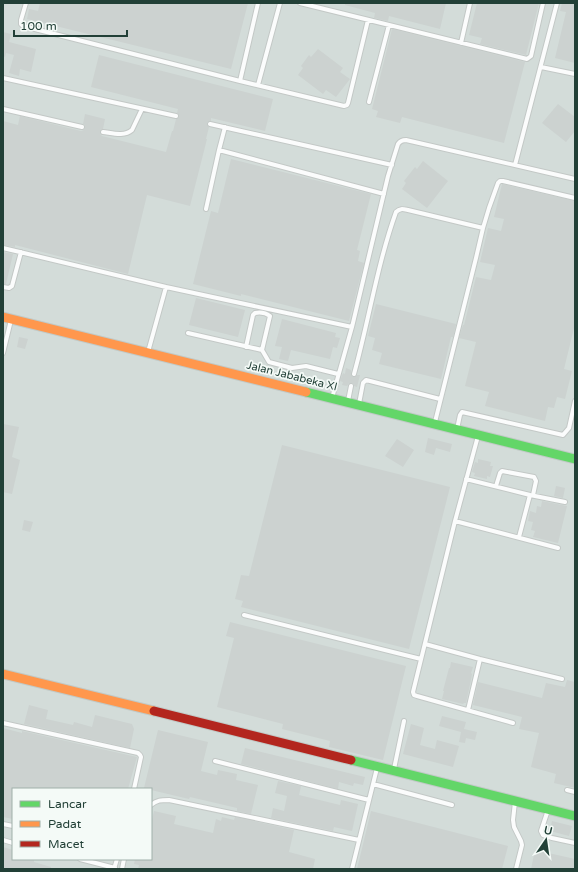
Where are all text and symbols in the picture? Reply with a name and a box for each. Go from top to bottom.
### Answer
scale bar [14,12,127,38]
text: 100 m [20,19,57,33]
street label: Jalan Jababeka XI [245,358,339,394]
legend [12,788,152,860]
text: Lancar [48,797,87,811]
text: Padat [48,817,82,831]
north arrow [526,820,566,860]
text: U [543,823,554,838]
text: Macet [48,837,84,851]

